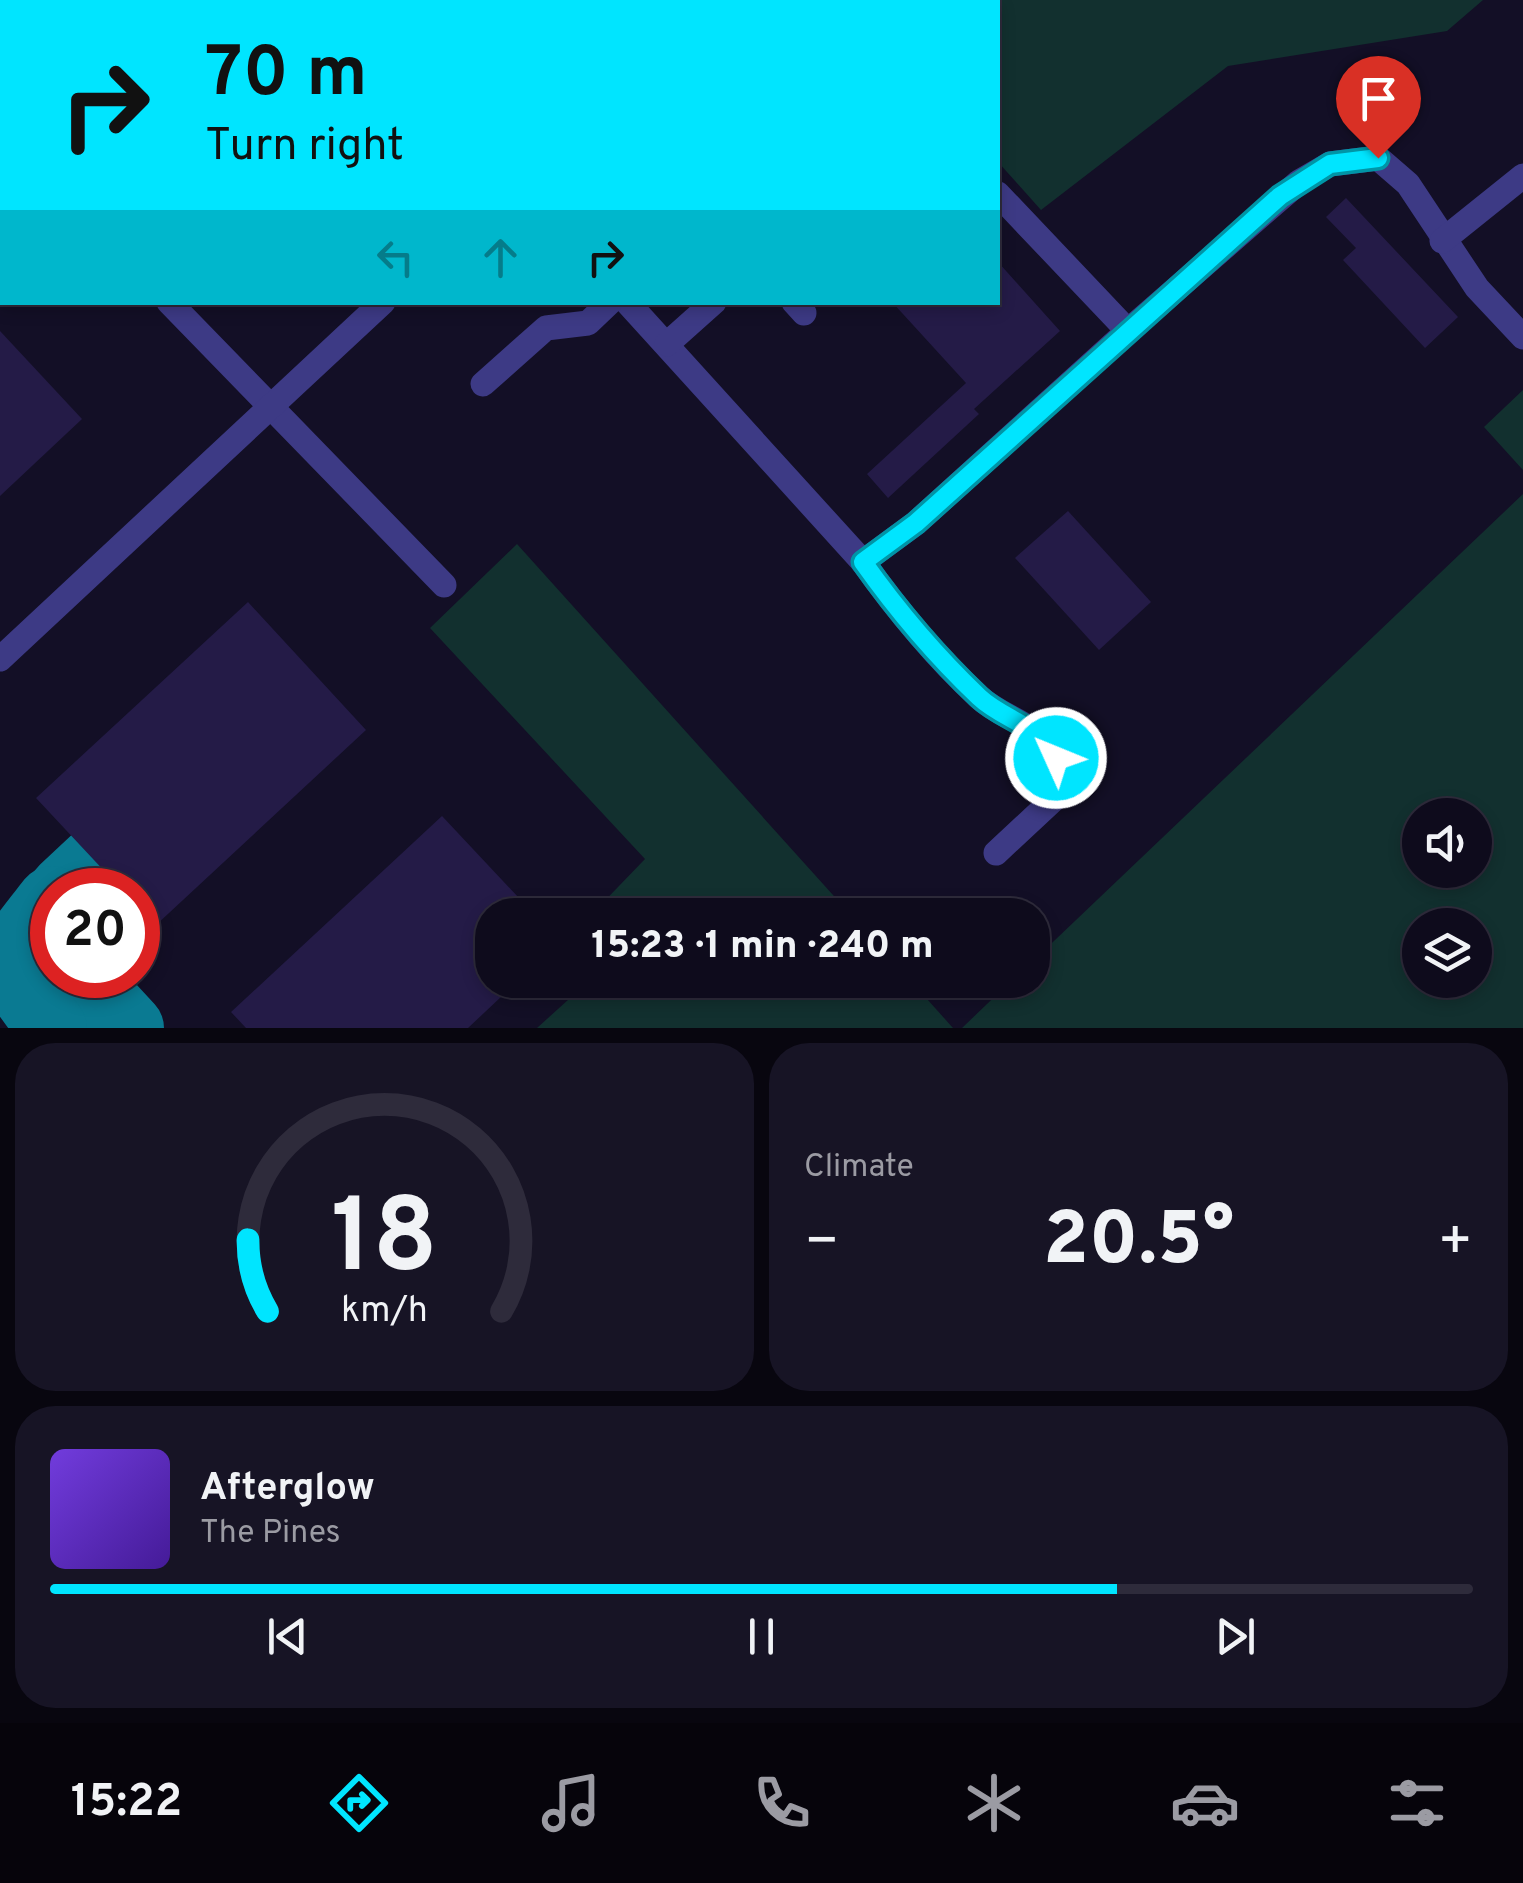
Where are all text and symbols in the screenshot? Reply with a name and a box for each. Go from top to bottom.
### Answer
text: 70 m [205,32,368,121]
icon: right [40,40,170,170]
pin [1336,56,1421,159]
icon: arrive [1351,71,1406,126]
text: Turn right [205,119,404,176]
icon: left [368,230,423,285]
icon: ahead [473,230,528,285]
icon: right [578,230,633,285]
position arrow [1004,706,1108,810]
map controls [1402,798,1492,998]
button: sound [1402,798,1492,888]
speed limit sign: 20 [30,868,160,998]
button: layers [1402,908,1492,998]
text: 15:23 · 1 min · 240 m [591,923,934,972]
text: Climate [804,1148,914,1188]
text: 18 [331,1177,438,1309]
text: 20.5° [1043,1196,1234,1291]
text: − [804,1209,839,1279]
text: + [1438,1209,1473,1279]
text: km/h [341,1289,428,1335]
text: Afterglow [200,1465,375,1514]
text: The Pines [200,1514,341,1554]
icon: previous [260,1609,315,1664]
icon: pause [734,1609,789,1664]
icon: next [1208,1609,1263,1664]
icon: directions [324,1768,394,1838]
icon: music [536,1768,606,1838]
icon: phone [747,1768,817,1838]
icon: climate [959,1768,1029,1838]
icon: car [1170,1768,1240,1838]
icon: filters [1382,1768,1452,1838]
text: 15:22 [71,1775,182,1832]

